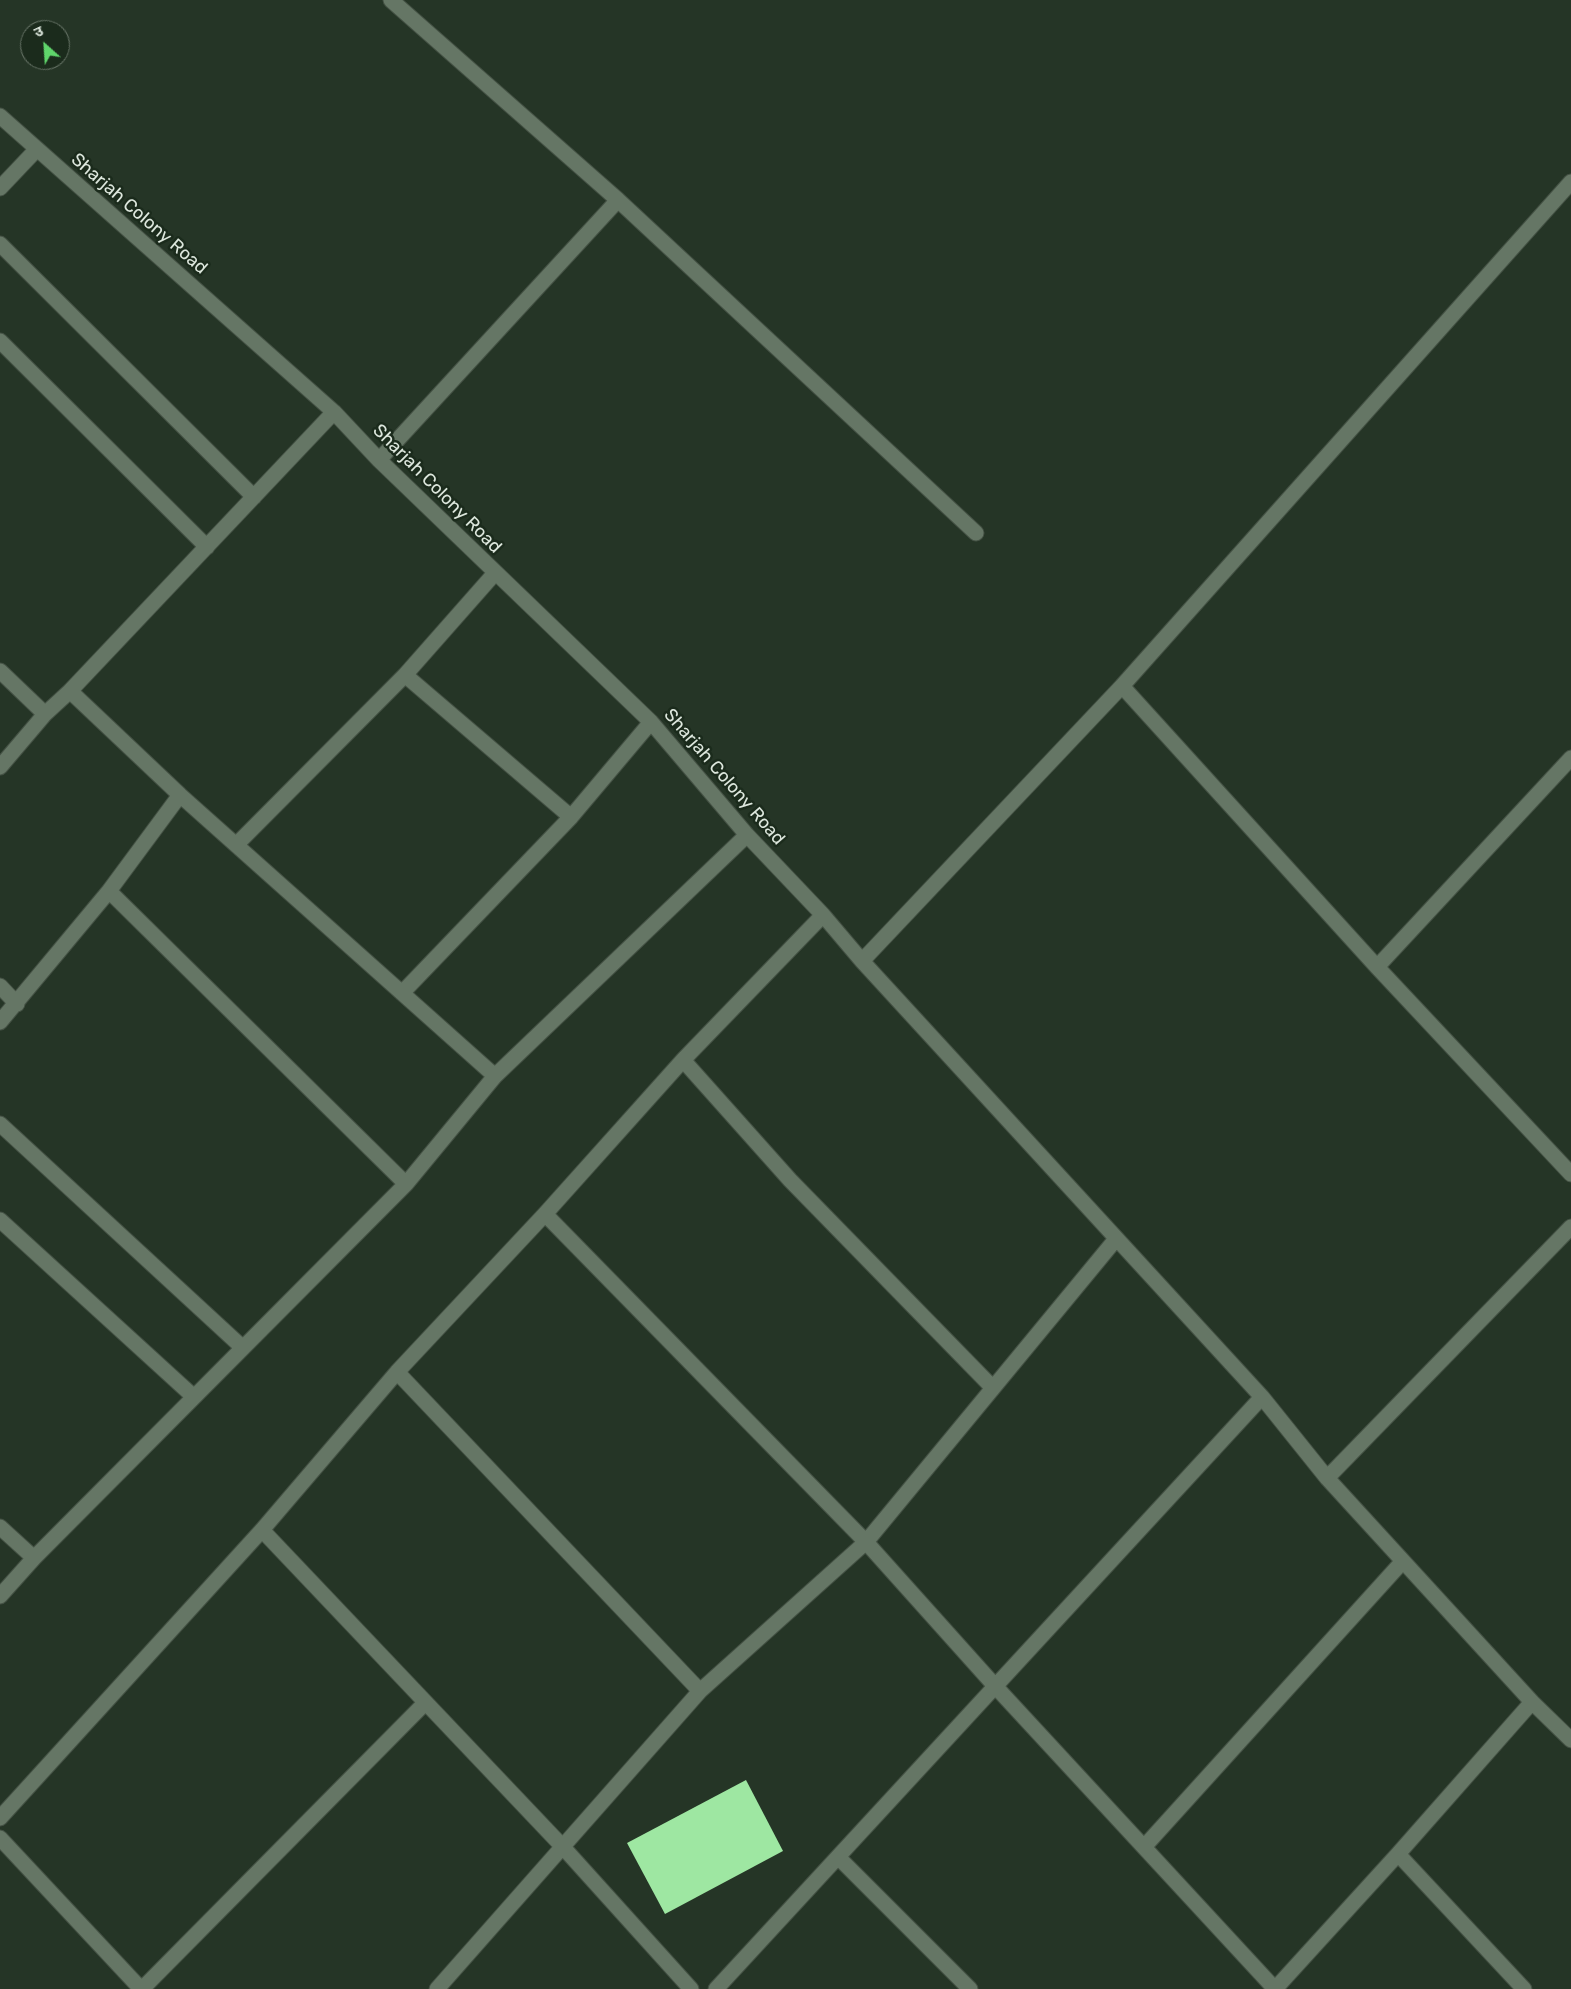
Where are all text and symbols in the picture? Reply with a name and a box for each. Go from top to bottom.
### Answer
north arrow [20,20,70,70]
text: उ [31,23,46,41]
street label: Sharjah Colony Road [66,149,212,279]
street label: Sharjah Colony Road [368,420,506,558]
street label: Sharjah Colony Road [659,704,789,850]

